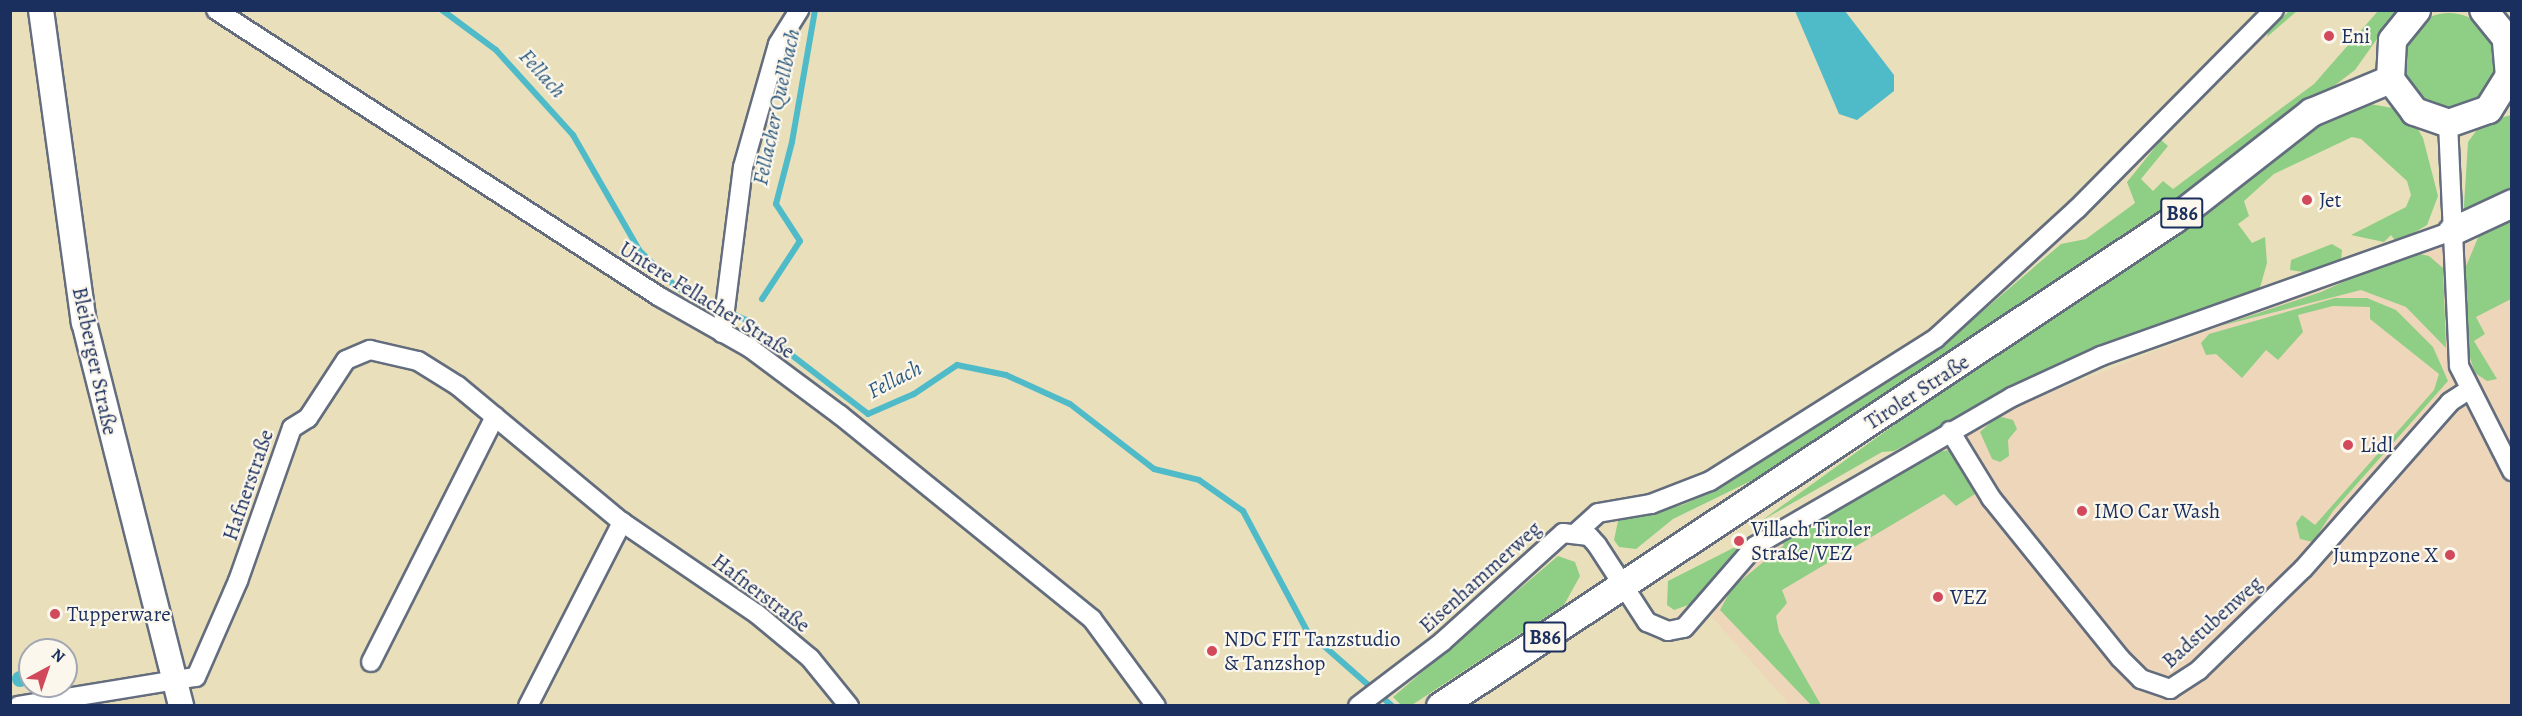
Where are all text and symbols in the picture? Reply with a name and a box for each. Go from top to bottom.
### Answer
place label: Eni [2341,23,2370,49]
water label: Fellacher Quellbach [748,26,806,188]
marker: Eni [2322,29,2336,43]
water label: Fellach [513,44,571,104]
place label: Jet [2319,187,2341,213]
marker: Jet [2300,193,2314,207]
road number: B86 [2160,196,2204,230]
street label: Untere Fellacher Straße [615,236,799,364]
street label: Bleiberger Straße [67,285,123,437]
street label: Tiroler Straße [1860,349,1974,435]
water label: Fellach [863,355,927,405]
street label: Hafnerstraße [217,426,279,544]
place label: Lidl [2360,432,2393,458]
marker: Lidl [2341,438,2355,452]
place label: IMO Car Wash [2094,498,2220,524]
marker: IMO Car Wash [2075,504,2089,518]
street label: Eisenhammerweg [1414,516,1546,638]
place label: Villach Tiroler Straße/VEZ [1751,516,1871,566]
marker: Villach Tiroler Straße/VEZ [1732,534,1746,548]
place label: Jumpzone X [2333,542,2438,568]
street label: Hafnerstraße [707,548,815,638]
marker: Jumpzone X [2443,548,2457,562]
street label: Badstubenweg [2157,571,2267,673]
place label: VEZ [1950,584,1987,610]
marker: VEZ [1931,590,1945,604]
place label: Tupperware [67,601,171,627]
marker: Tupperware [48,607,62,621]
road number: B86 [1522,620,1568,654]
place label: NDC FIT Tanzstudio & Tanzshop [1224,626,1400,676]
north arrow [18,638,78,698]
text: N [47,644,70,668]
marker: NDC FIT Tanzstudio & Tanzshop [1205,644,1219,658]

